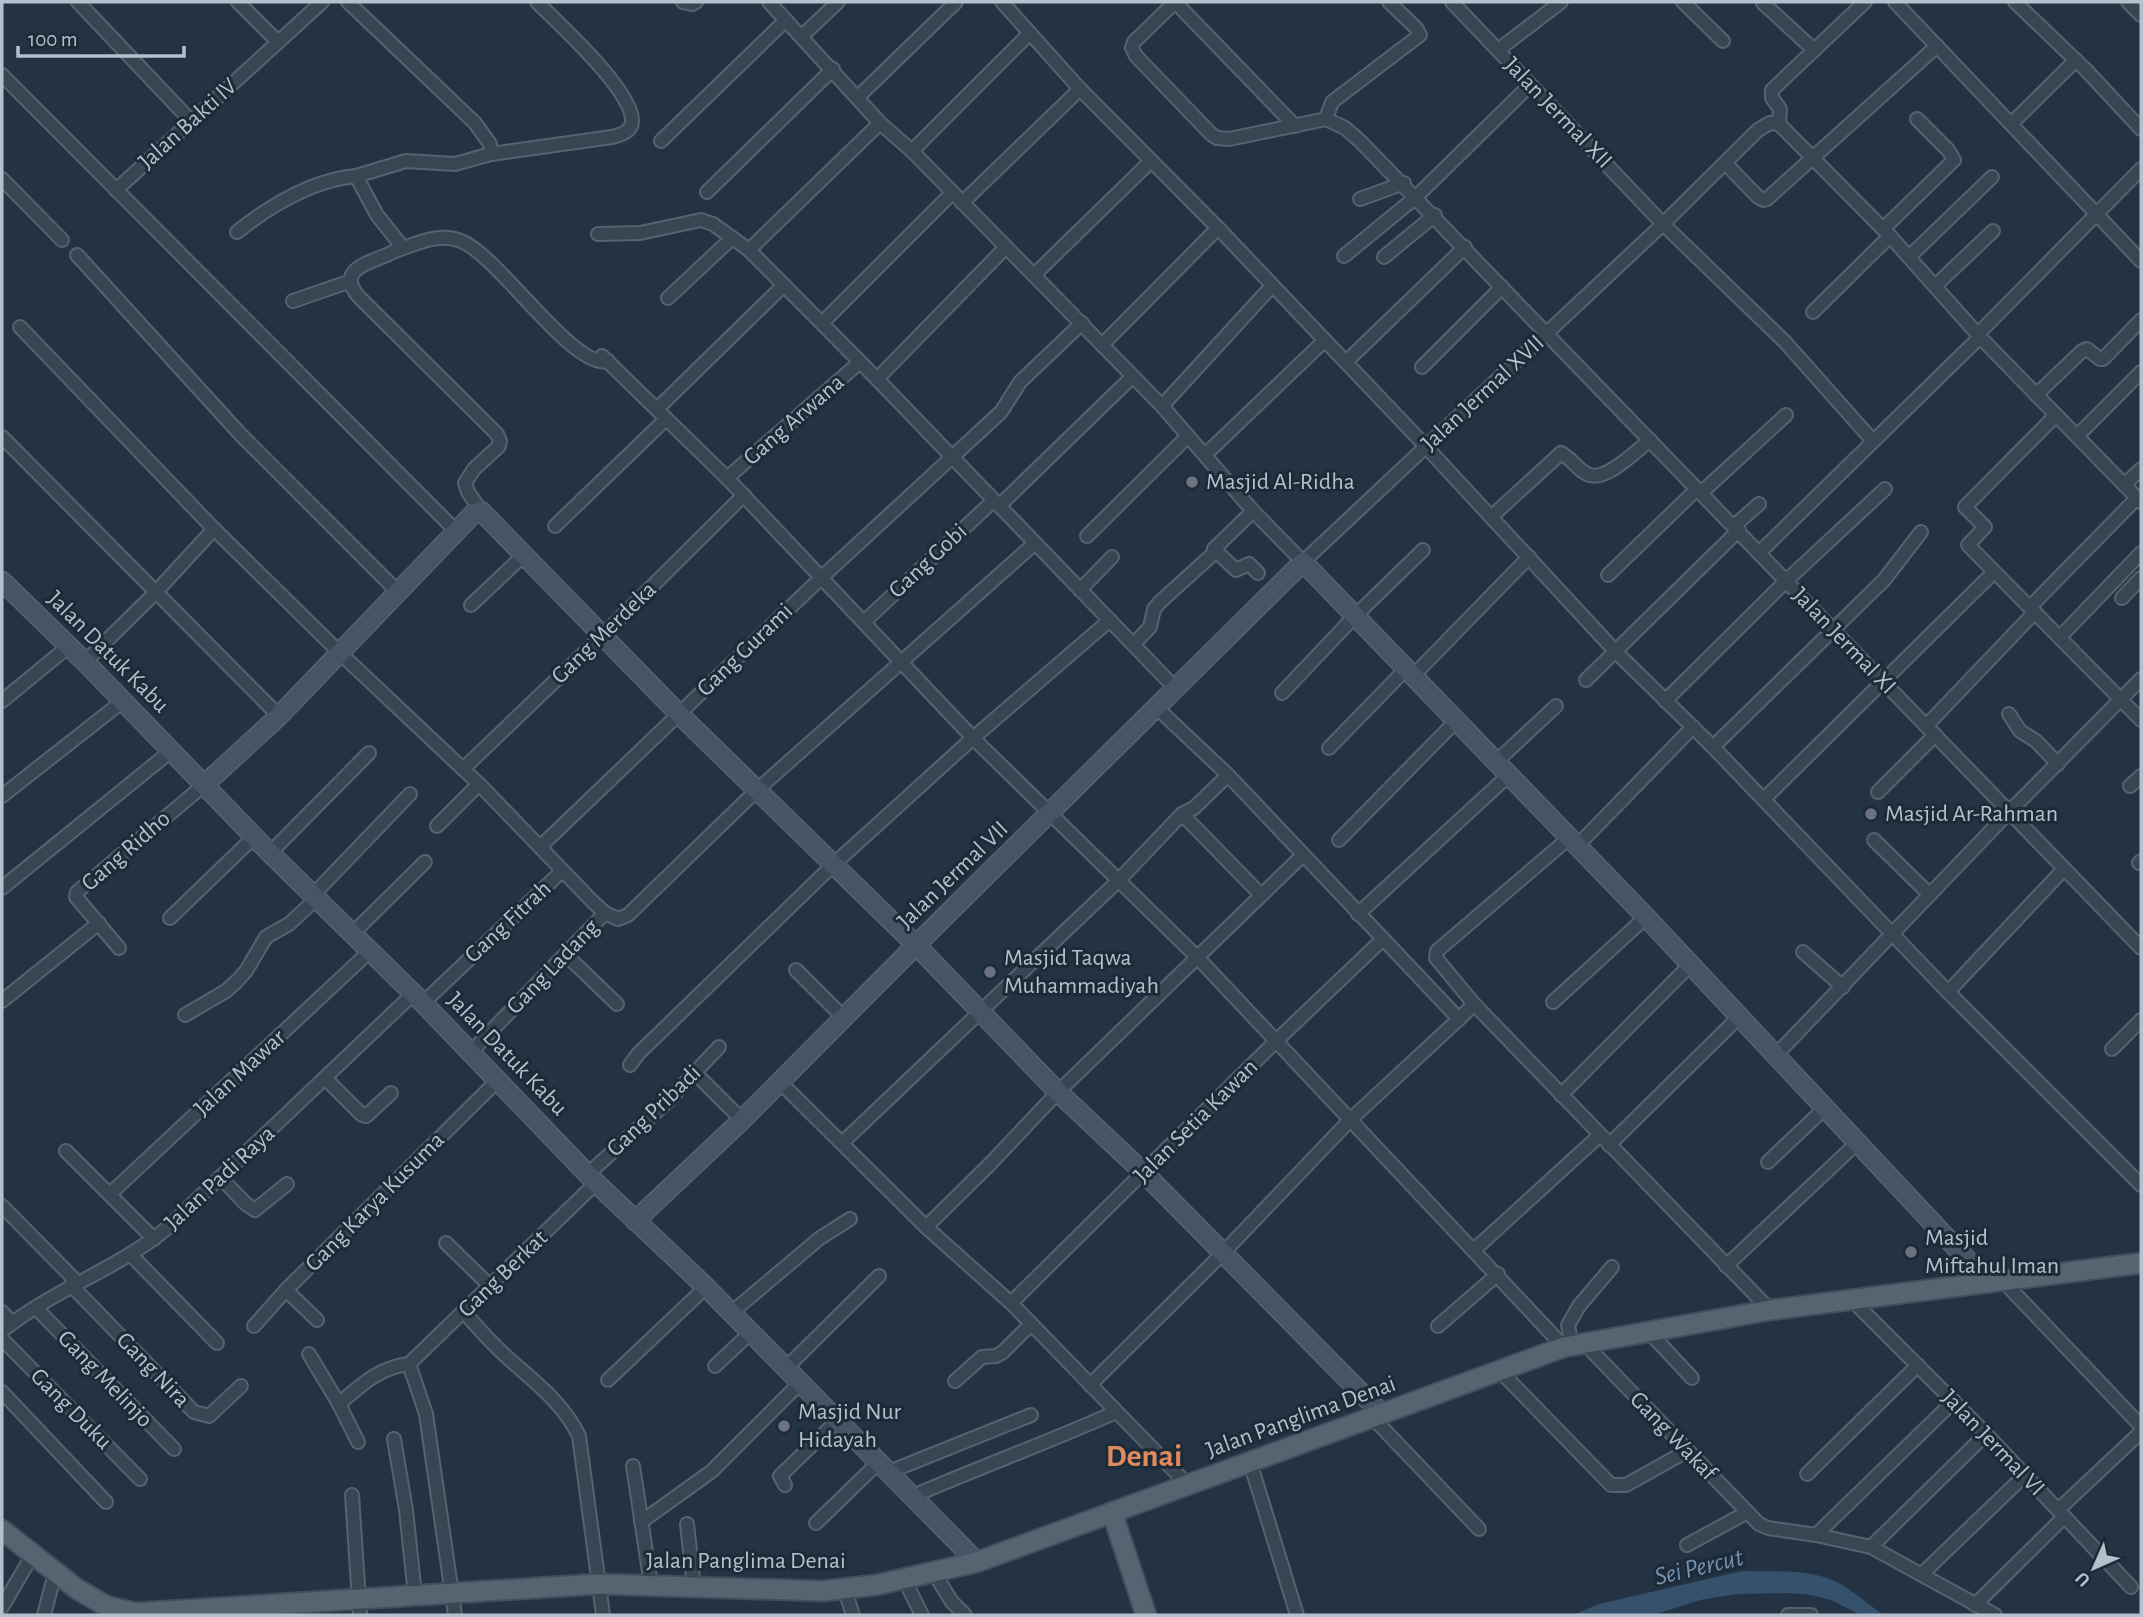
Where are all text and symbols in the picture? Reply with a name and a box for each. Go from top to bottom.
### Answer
scale bar [18,14,184,58]
text: 100 m [28,29,78,50]
street label: Jalan Jermal XII [1499,53,1617,173]
street label: Jalan Bakti IV [134,74,242,174]
street label: Jalan Jermal XVII [1417,330,1549,456]
street label: Gang Arwana [739,370,849,470]
place label: Masjid Al-Ridha [1206,470,1355,494]
marker: Masjid Al-Ridha [1184,474,1200,490]
street label: Gang Gobi [884,519,972,603]
street label: Gang Merdeka [547,577,661,689]
street label: Jalan Jermal XI [1788,583,1900,699]
street label: Jalan Datuk Kabu [43,587,173,717]
street label: Gang Gurami [693,599,797,701]
place label: Masjid Ar-Rahman [1885,802,2058,826]
street label: Gang Ridho [77,806,175,896]
marker: Masjid Ar-Rahman [1863,806,1879,822]
street label: Jalan Jermal VII [893,817,1013,933]
street label: Gang Fitrah [460,876,556,968]
street label: Gang Ladang [502,915,604,1019]
place label: Masjid Taqwa Muhammadiyah [1004,946,1159,998]
marker: Masjid Taqwa Muhammadiyah [982,964,998,980]
street label: Jalan Datuk Kabu [442,988,572,1120]
street label: Jalan Mawar [190,1025,290,1121]
street label: Jalan Setia Kawan [1129,1054,1263,1188]
street label: Gang Pribadi [602,1061,706,1161]
street label: Jalan Padi Raya [160,1121,280,1235]
street label: Gang Karya Kusuma [301,1128,449,1276]
street label: Gang Berkat [454,1226,552,1322]
place label: Masjid Miftahul Iman [1925,1226,2059,1278]
marker: Masjid Miftahul Iman [1903,1244,1919,1260]
street label: Gang Melinjo [53,1326,157,1432]
street label: Gang Nira [112,1328,194,1412]
street label: Gang Duku [26,1364,116,1454]
street label: Jalan Panglima Denai [1203,1372,1399,1462]
street label: Jalan Jermal VI [1937,1385,2049,1501]
street label: Gang Wakaf [1625,1387,1722,1486]
place label: Masjid Nur Hidayah [798,1400,901,1452]
marker: Masjid Nur Hidayah [776,1418,792,1434]
district label: Denai [1106,1440,1182,1472]
north arrow [2059,1533,2129,1603]
water label: Sei Percut [1652,1544,1746,1590]
street label: Jalan Panglima Denai [646,1549,846,1573]
text: U [2072,1568,2094,1590]

